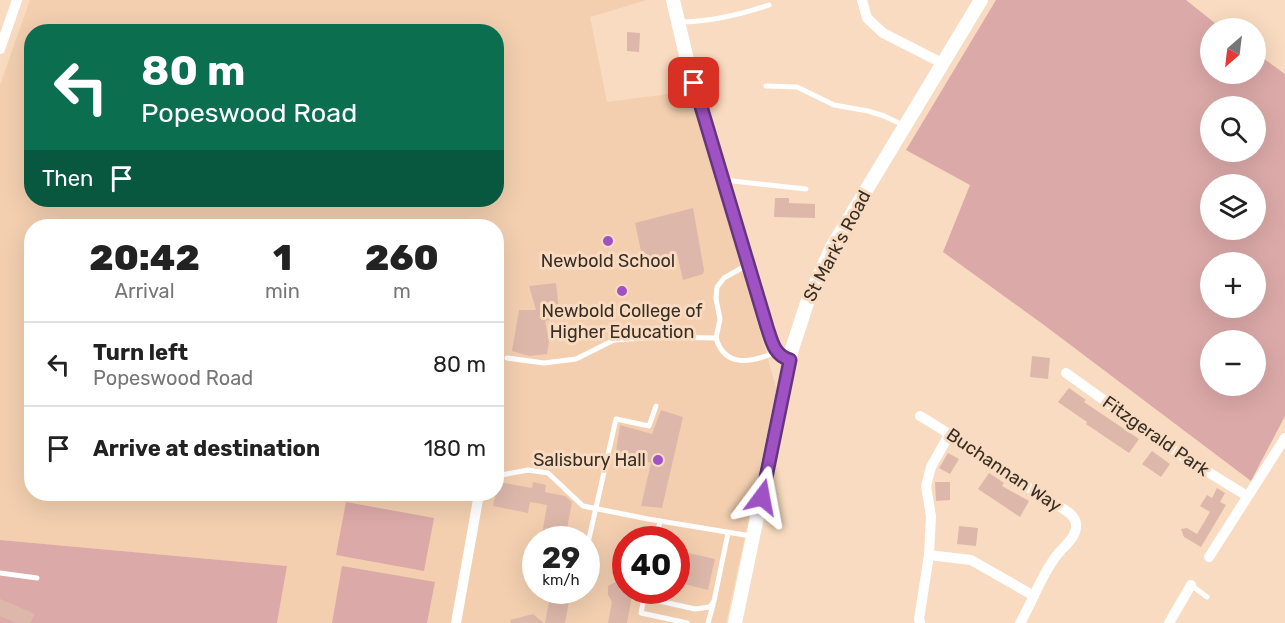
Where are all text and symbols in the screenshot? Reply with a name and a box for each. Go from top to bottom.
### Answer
north arrow [1200,18,1266,84]
map controls [1200,18,1266,396]
text: 80 m [141,46,245,96]
icon: left [42,48,120,126]
pin [668,57,719,108]
icon: arrive [677,66,710,99]
button: search [1200,96,1266,162]
text: Popeswood Road [141,97,357,129]
icon: arrive [105,162,138,195]
text: Then [42,165,93,192]
button: layers [1200,174,1266,240]
street label: St Mark's Road [798,187,876,305]
marker: Newbold School [601,234,615,248]
text: 20:42 [89,236,200,279]
text: 1 [273,236,292,279]
text: 260 [365,236,439,279]
place label: Newbold School [541,250,675,272]
button: + [1200,252,1266,318]
text: Arrival [114,279,175,303]
text: min [265,279,300,303]
text: m [393,279,411,303]
marker: Newbold College of Higher Education [615,284,629,298]
place label: Newbold College of Higher Education [542,300,702,343]
button: − [1200,330,1266,396]
text: Turn left [93,339,188,366]
icon: left [42,348,75,381]
text: 80 m [433,351,486,378]
text: Popeswood Road [93,366,253,390]
street label: Fitzgerald Park [1098,391,1214,481]
street label: Buchannan Way [942,423,1066,517]
icon: arrive [42,432,75,465]
text: Arrive at destination [93,435,320,462]
text: 180 m [424,435,486,462]
place label: Salisbury Hall [533,449,646,471]
marker: Salisbury Hall [651,453,665,467]
position arrow [730,465,794,529]
speed limit sign: 40 [612,526,690,604]
text: 29 [542,540,580,576]
text: km/h [542,571,580,589]

